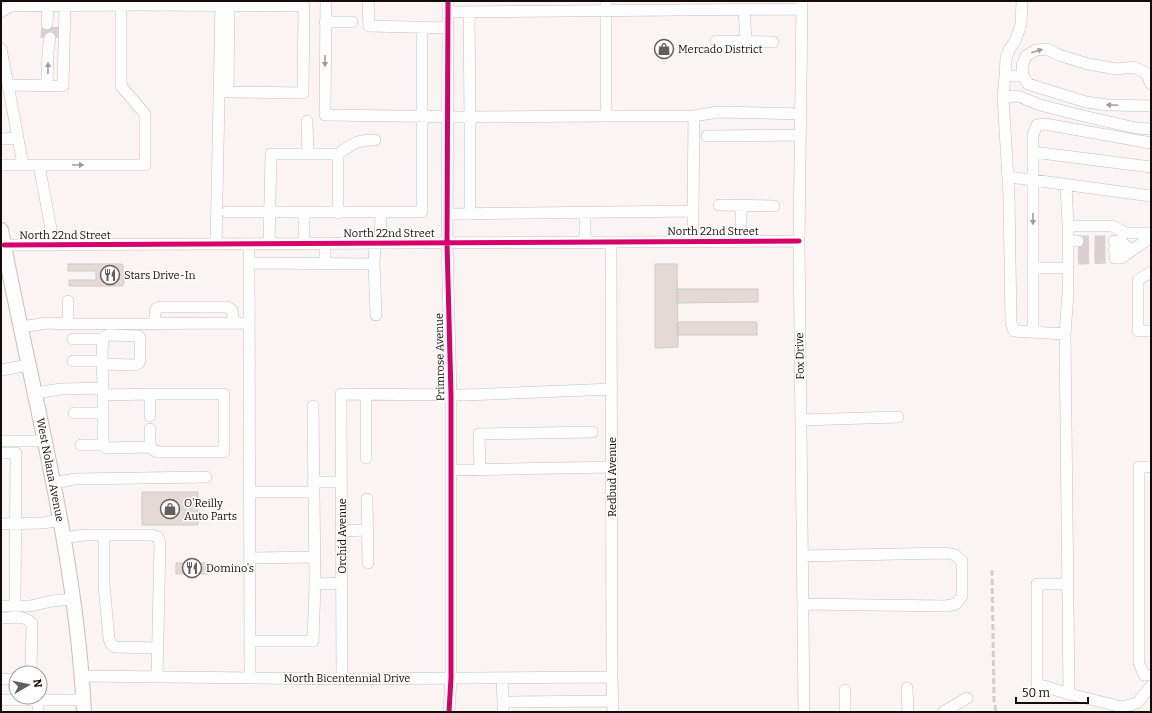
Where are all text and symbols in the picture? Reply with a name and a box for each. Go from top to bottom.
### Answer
shop icon: Mercado District [653,38,675,60]
place label: Mercado District [678,43,762,56]
one-way arrow [1032,48,1044,54]
one-way arrow [322,55,328,68]
one-way arrow [45,61,51,74]
one-way arrow [1105,102,1118,108]
one-way arrow [72,162,85,168]
one-way arrow [1030,213,1036,226]
street label: North 22nd Street [667,225,759,238]
street label: North 22nd Street [343,227,435,240]
street label: North 22nd Street [19,229,111,242]
restaurant icon: Stars Drive-In [99,264,121,286]
place label: Stars Drive-In [124,269,196,282]
street label: Primrose Avenue [433,313,447,401]
street label: Fox Drive [793,332,807,380]
street label: West Nolana Avenue [34,417,66,523]
street label: Redbud Avenue [606,437,619,517]
place label: O'Reilly Auto Parts [184,497,237,523]
shop icon: O'Reilly Auto Parts [159,498,181,520]
street label: Orchid Avenue [336,498,349,574]
restaurant icon: Domino's [181,557,203,579]
place label: Domino's [206,562,254,575]
north arrow [8,665,48,705]
street label: North Bicentennial Drive [284,672,410,685]
text: N [30,678,45,689]
scale bar [1016,679,1088,705]
text: 50 m [1022,686,1051,700]

